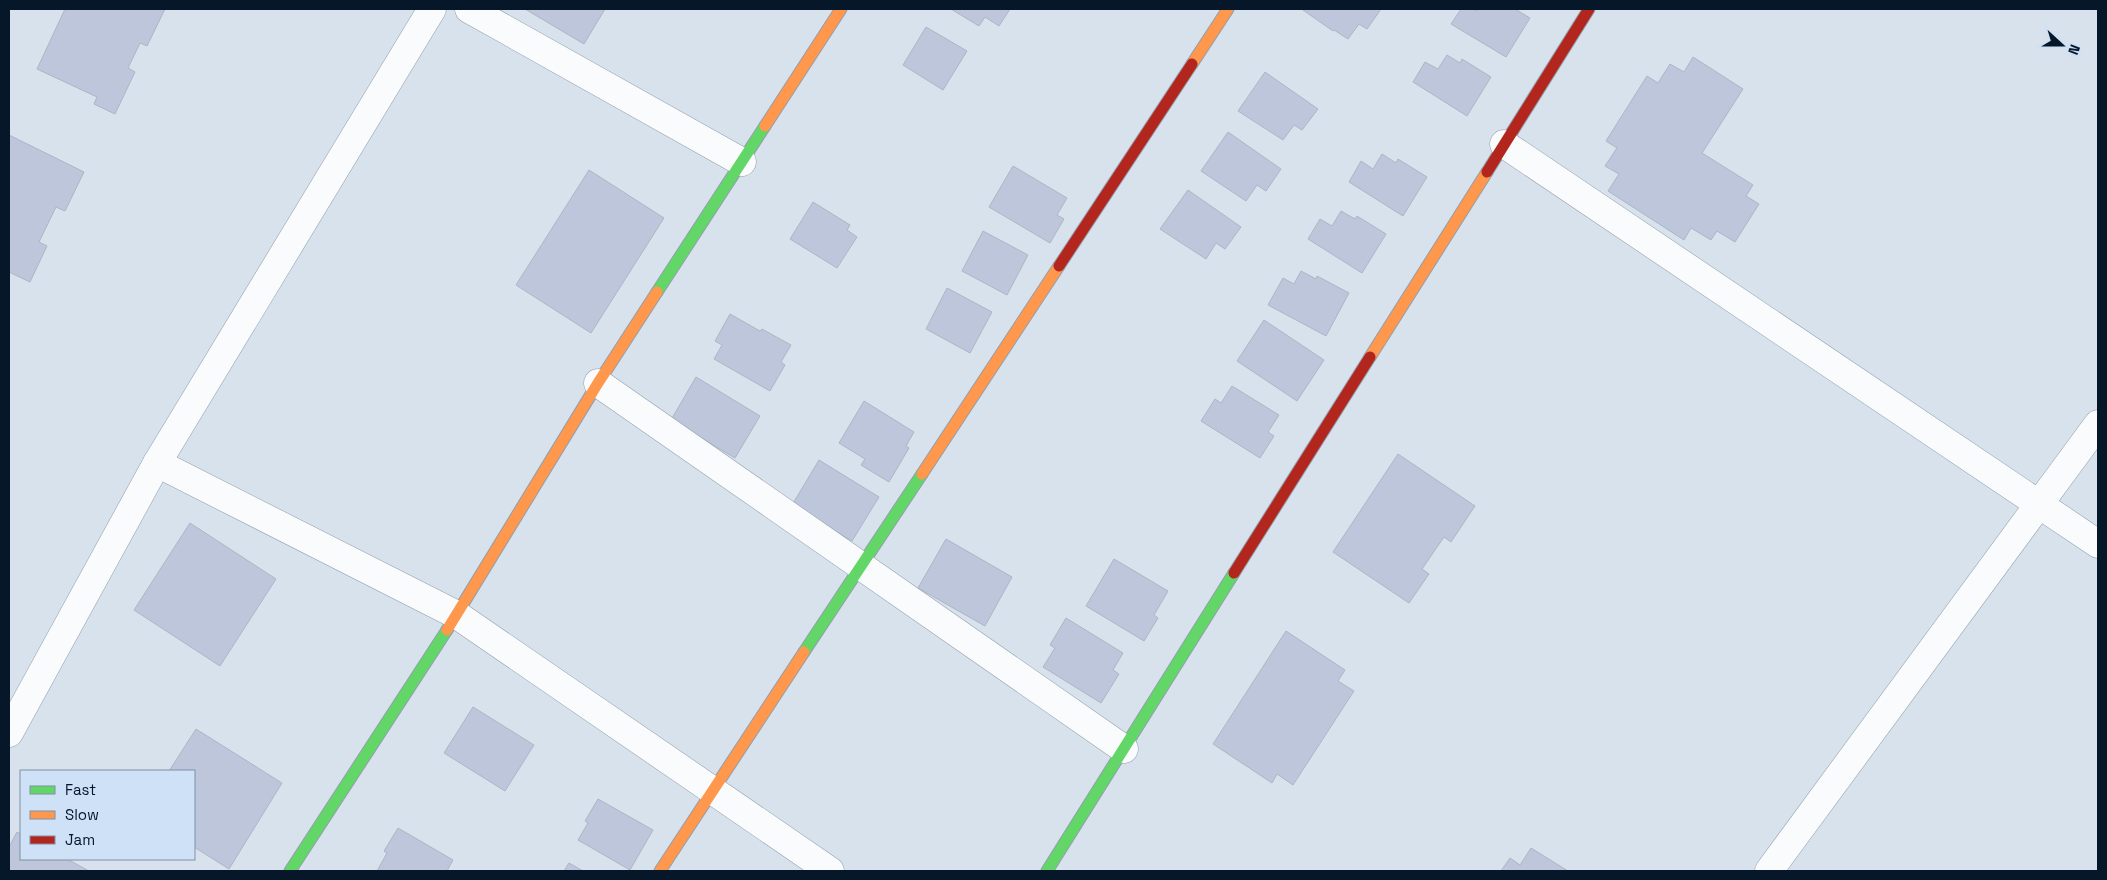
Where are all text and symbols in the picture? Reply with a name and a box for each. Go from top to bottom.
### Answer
north arrow [2037,20,2087,70]
text: N [2064,42,2084,57]
legend [20,770,195,860]
text: Fast [65,780,96,799]
text: Slow [65,805,99,824]
text: Jam [65,830,95,849]

